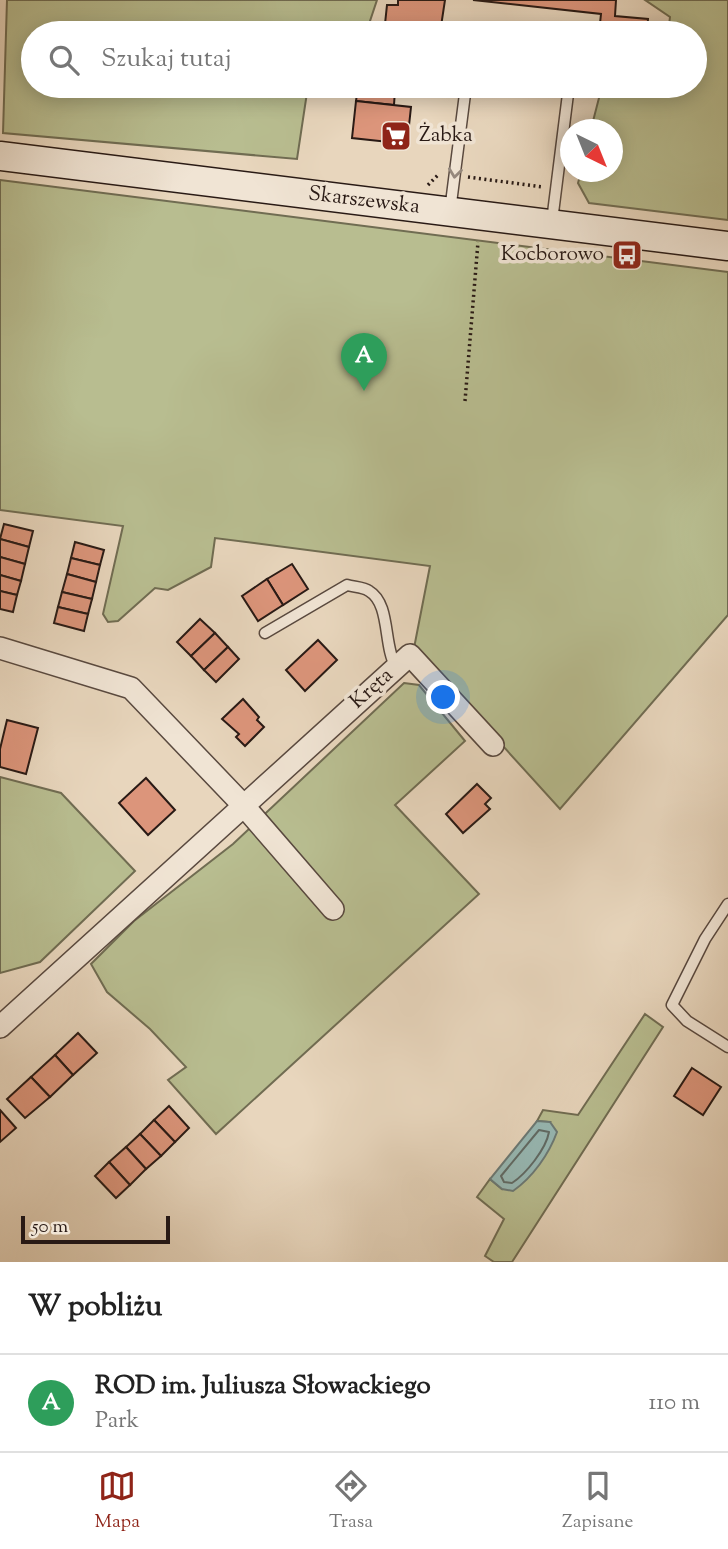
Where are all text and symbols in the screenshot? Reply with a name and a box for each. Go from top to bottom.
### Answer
search box [21,21,707,98]
icon: search [45,41,83,79]
text: Szukaj tutaj [101,41,232,78]
supermarket icon: Żabka [379,119,413,153]
north arrow [560,119,623,182]
place label: Żabka [419,121,473,151]
one-way arrow [447,167,462,179]
street label: Skarszewska [307,179,422,223]
bus stop icon: Kocborowo [610,238,644,272]
place label: Kocborowo [501,240,604,270]
pin: A [341,333,387,391]
street label: Kręta [344,661,401,717]
your location [426,680,460,714]
scale bar [21,1213,170,1245]
text: 50 m [32,1214,68,1241]
text: W pobliżu [28,1286,162,1329]
text: ROD im. Juliusza Słowackiego [95,1368,431,1405]
text: A [42,1387,60,1420]
text: 110 m [649,1387,700,1420]
text: Park [95,1405,139,1438]
tab: Mapa [95,1467,140,1536]
tab: Trasa [329,1467,373,1536]
tab: Zapisane [562,1467,633,1536]

